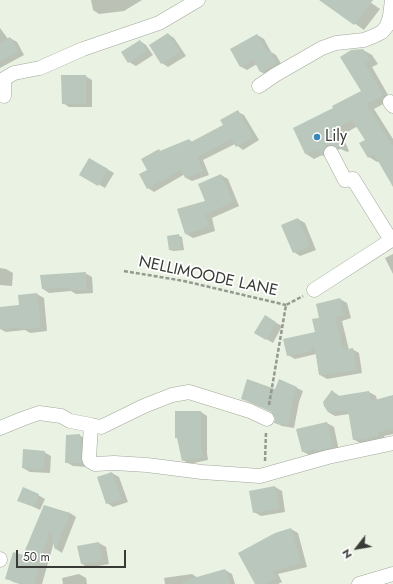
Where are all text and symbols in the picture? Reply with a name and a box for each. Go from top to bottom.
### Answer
place label: Lily [325,127,347,147]
marker: Lily [312,132,322,142]
street label: NELLIMOODE LANE [137,253,279,301]
north arrow [337,528,377,568]
scale bar [18,542,128,568]
text: N [338,546,356,562]
text: 50 m [23,548,50,566]

